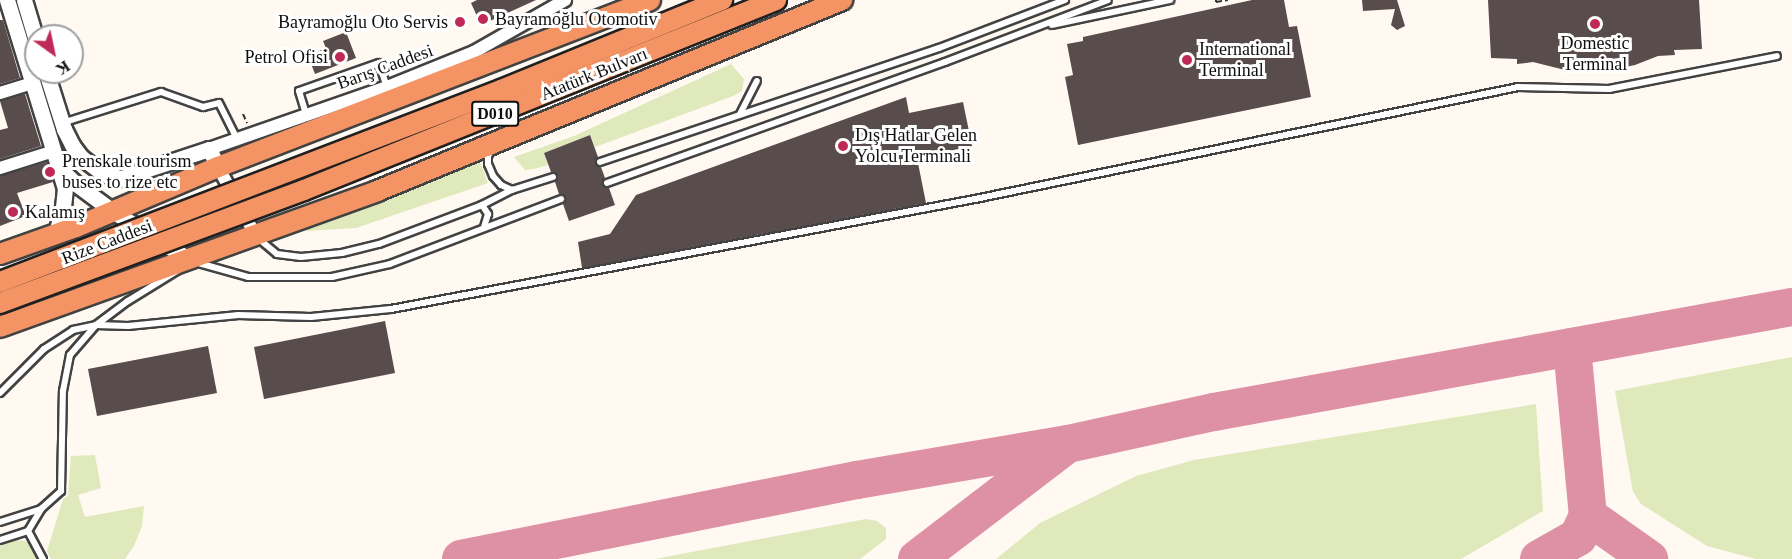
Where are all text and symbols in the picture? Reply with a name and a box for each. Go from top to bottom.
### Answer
place label: Bayramoğlu Otomotiv [495,8,662,30]
place label: Bayramoğlu Oto Servis [275,11,448,33]
marker: Bayramoğlu Otomotiv [476,12,490,26]
marker: Bayramoğlu Oto Servis [453,15,467,29]
marker: Domestic Terminal [1588,17,1602,31]
north arrow [24,24,84,84]
place label: Domestic Terminal [1559,33,1631,76]
street label: Barış Caddesi [333,39,437,95]
place label: International Terminal [1199,39,1296,82]
street label: Atatürk Bulvarı [537,43,651,105]
place label: Petrol Ofisi [244,46,328,68]
marker: Petrol Ofisi [333,50,347,64]
marker: International Terminal [1180,53,1194,67]
text: K [53,57,73,78]
road number: D010 [470,101,520,127]
place label: Dış Hatlar Gelen Yolcu Terminali [855,125,977,168]
marker: Dış Hatlar Gelen Yolcu Terminali [836,139,850,153]
place label: Prenskale tourism buses to rize etc [62,151,200,194]
marker: Prenskale tourism buses to rize etc [43,165,57,179]
place label: Kalamış [25,201,85,223]
marker: Kalamış [6,205,20,219]
street label: Rize Caddesi [58,215,156,269]

